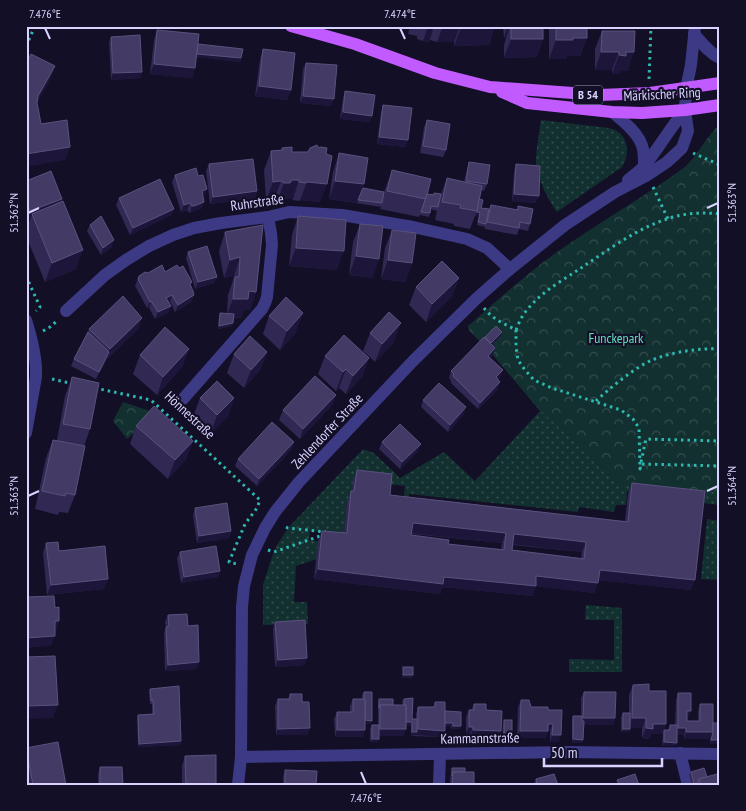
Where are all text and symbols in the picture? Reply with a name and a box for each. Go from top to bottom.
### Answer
text: 7.476°E [29,6,61,21]
text: 7.474°E [384,6,416,21]
street label: Märkischer Ring [623,83,701,105]
road number: B 54 [573,86,603,104]
text: 51.363°N [724,183,739,223]
street label: Ruhrstraße [229,189,285,215]
text: 51.362°N [6,193,21,233]
park label: Funckepark [588,329,644,347]
street label: Hönnestraße [161,387,219,443]
street label: Zehlendorfer Straße [287,389,367,472]
text: 51.364°N [724,466,739,506]
text: 51.363°N [6,476,21,516]
street label: Kammannstraße [440,728,520,748]
scale bar [544,736,661,768]
text: 50 m [551,743,577,762]
text: 7.476°E [350,790,382,805]

